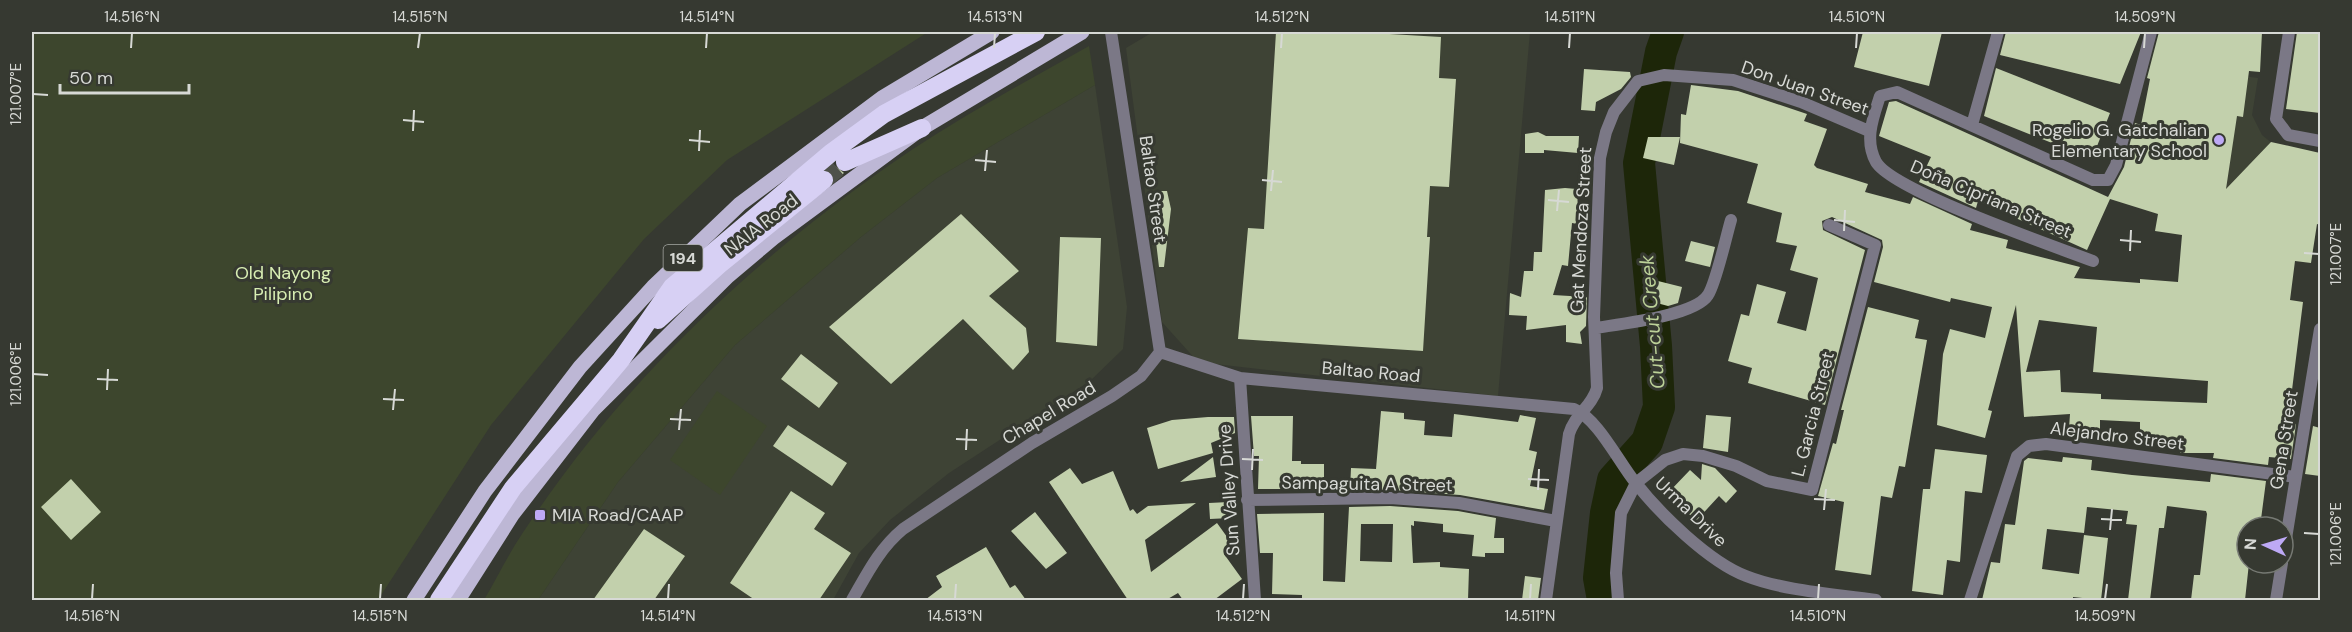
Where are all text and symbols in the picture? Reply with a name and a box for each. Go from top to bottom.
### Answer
text: 14.516°N [104,7,160,27]
text: 14.515°N [392,7,448,27]
text: 14.514°N [679,7,735,27]
text: 14.513°N [968,7,1022,27]
text: 14.512°N [1255,7,1309,27]
text: 14.511°N [1545,7,1595,27]
text: 14.510°N [1829,7,1885,27]
text: 14.509°N [2114,7,2176,27]
street label: Don Juan Street [1738,55,1872,121]
scale bar [60,57,189,95]
text: 121.007°E [6,63,26,125]
text: 50 m [69,66,113,90]
place label: Rogelio G. Gatchalian Elementary School [2032,118,2207,163]
marker: Rogelio G. Gatchalian Elementary School [2212,133,2226,147]
street label: Baltao Street [1134,134,1172,244]
street label: Gat Mendoza Street [1565,146,1597,314]
street label: Doña Cipriana Street [1907,154,2075,244]
street label: NAIA Road [719,189,803,261]
text: 121.007°E [2326,223,2346,285]
road number: 194 [664,245,702,271]
water label: Cut-cut Creek [1633,253,1671,390]
park label: Old Nayong Pilipino [235,261,331,306]
text: 121.006°E [6,342,26,406]
street label: L. Garcia Street [1786,349,1840,479]
street label: Baltao Road [1321,356,1421,388]
street label: Chapel Road [998,376,1100,450]
street label: Gena Street [2264,389,2304,491]
street label: Alejandro Street [2049,416,2185,456]
street label: Sun Valley Drive [1212,423,1246,557]
street label: Sampaguita A Street [1281,471,1453,497]
street label: Urma Drive [1650,472,1732,552]
text: 121.006°E [2326,502,2346,566]
place label: MIA Road/CAAP [552,503,683,527]
marker: MIA Road/CAAP [533,508,547,522]
north arrow [2235,515,2295,575]
text: N [2240,537,2261,551]
text: 14.516°N [64,606,120,626]
text: 14.515°N [352,606,408,626]
text: 14.514°N [640,606,696,626]
text: 14.513°N [928,606,982,626]
text: 14.512°N [1216,606,1270,626]
text: 14.511°N [1505,606,1555,626]
text: 14.510°N [1790,606,1846,626]
text: 14.509°N [2074,606,2136,626]

